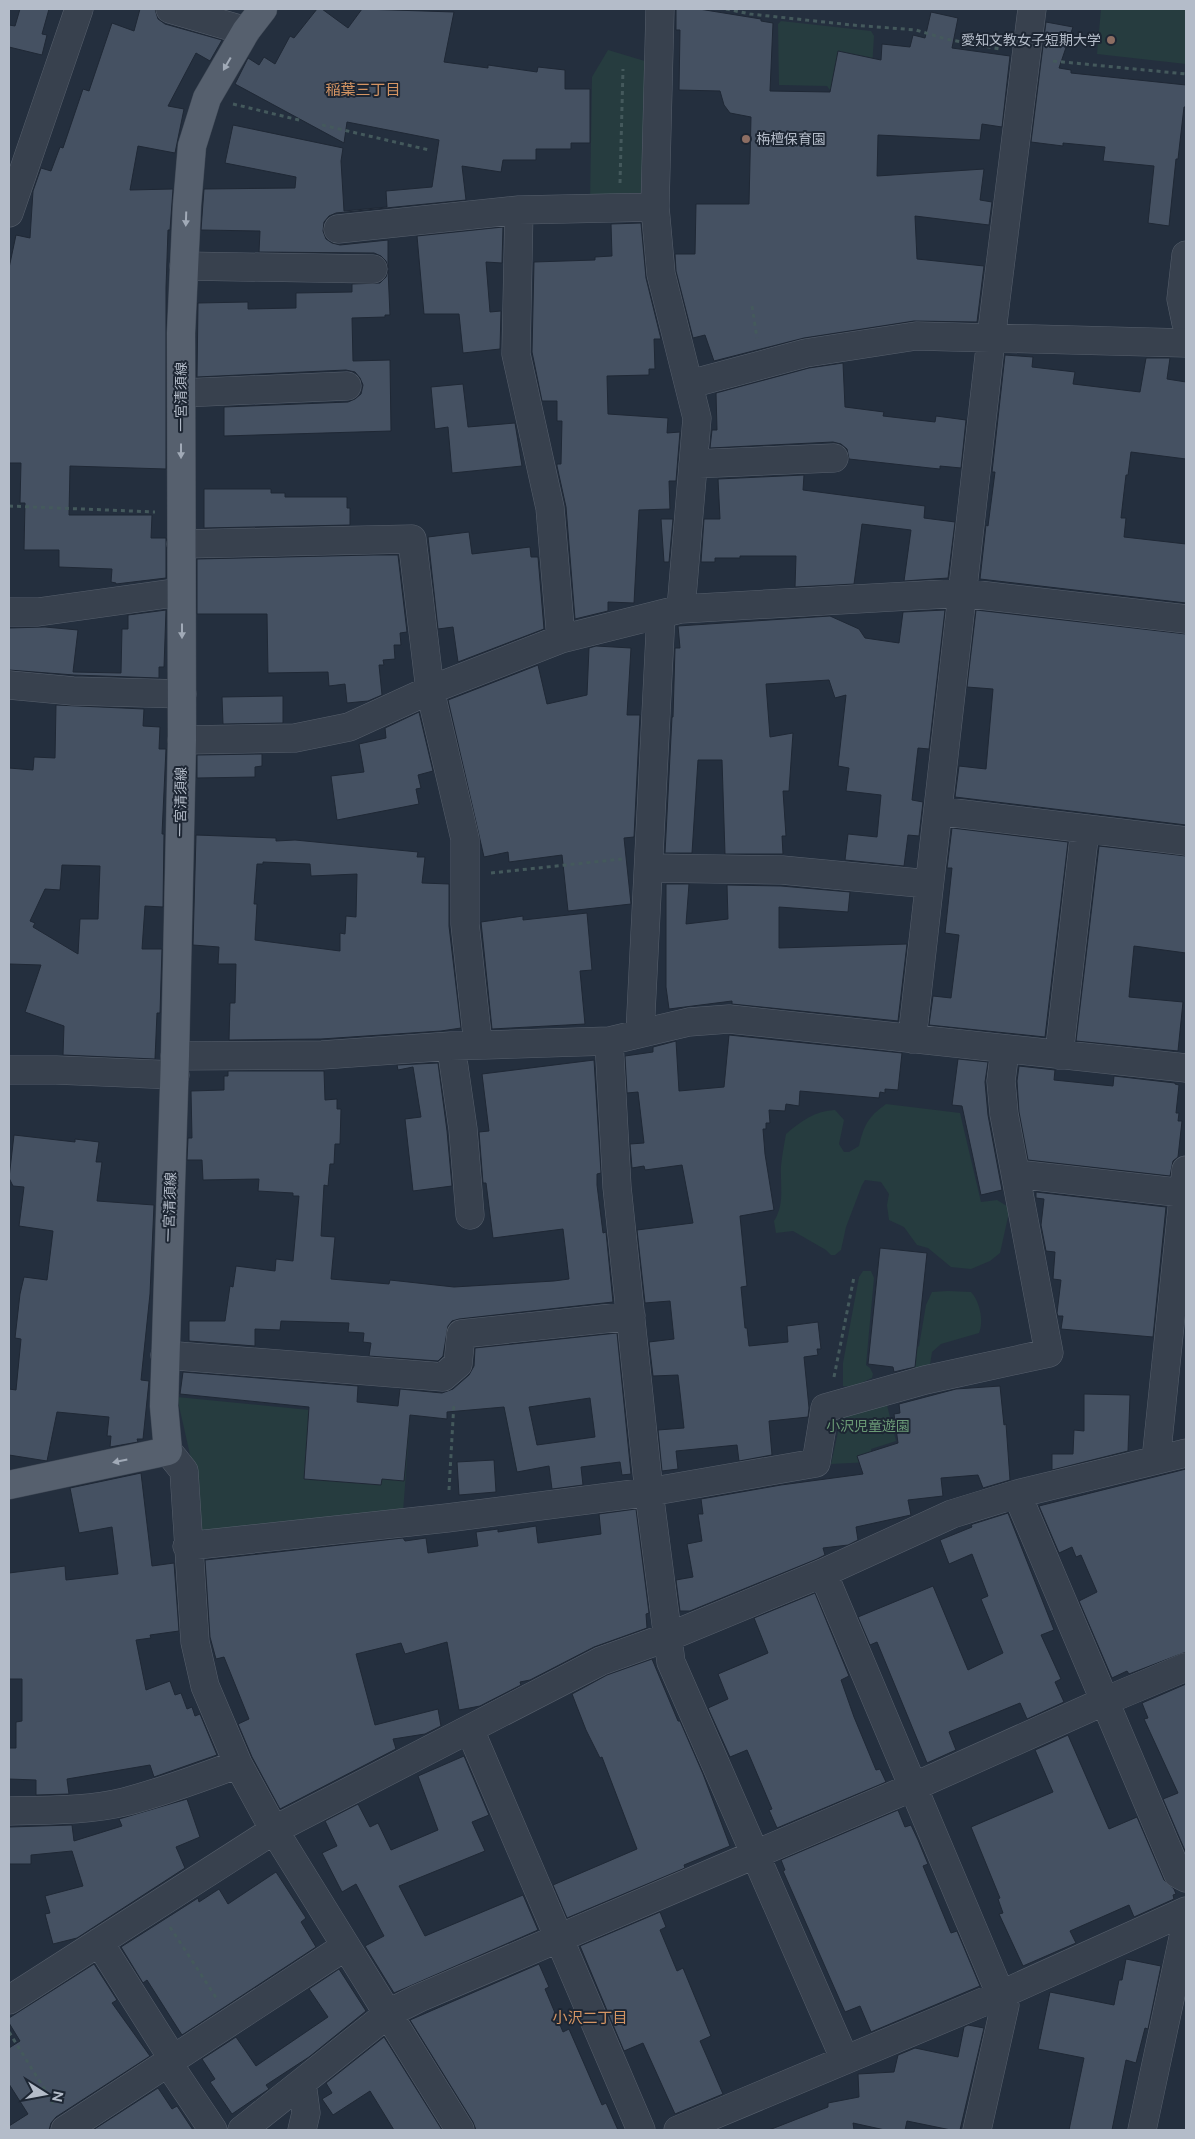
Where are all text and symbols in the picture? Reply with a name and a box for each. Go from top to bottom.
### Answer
place label: 愛知文教女子短期大学 [961,32,1101,49]
marker: 愛知文教女子短期大学 [1105,34,1117,46]
one-way arrow [222,58,231,71]
district label: 稲葉三丁目 [325,81,401,99]
place label: 栴檀保育園 [756,131,826,148]
marker: 栴檀保育園 [740,133,752,145]
one-way arrow [182,211,190,227]
street label: 一宮清須線 [173,362,190,432]
one-way arrow [177,443,185,459]
one-way arrow [178,623,186,639]
street label: 一宮清須線 [172,767,190,837]
street label: 一宮清須線 [160,1172,180,1242]
park label: 小沢児童遊園 [826,1418,910,1435]
one-way arrow [113,1457,128,1465]
district label: 小沢二丁目 [552,2009,628,2027]
north arrow [20,2069,70,2119]
text: N [48,2089,67,2103]

